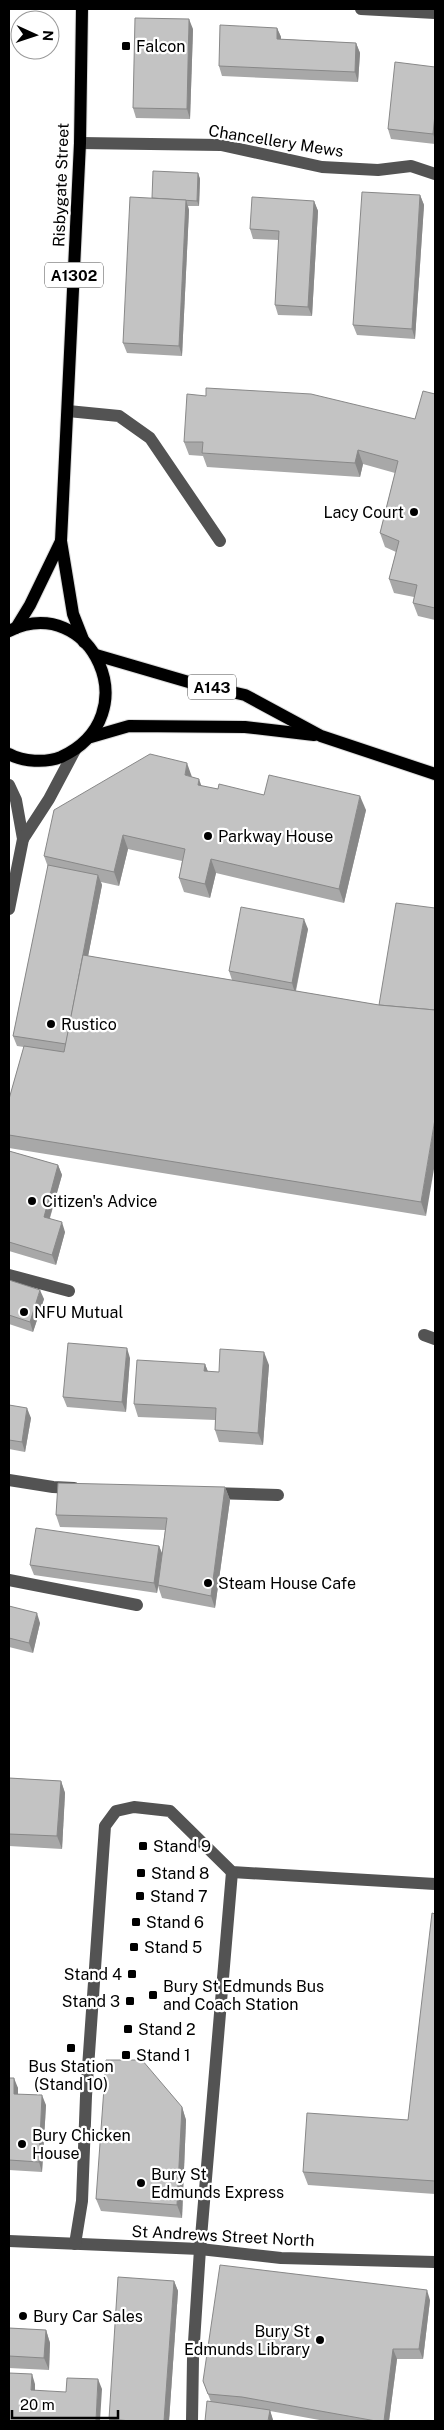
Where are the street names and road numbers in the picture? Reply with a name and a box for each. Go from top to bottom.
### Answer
street label: Chancellery Mews [207,121,345,161]
street label: Risbygate Street [49,123,73,247]
road number: A1302 [45,262,103,288]
road number: A143 [188,674,236,700]
street label: St Andrews Street North [131,2222,315,2250]

